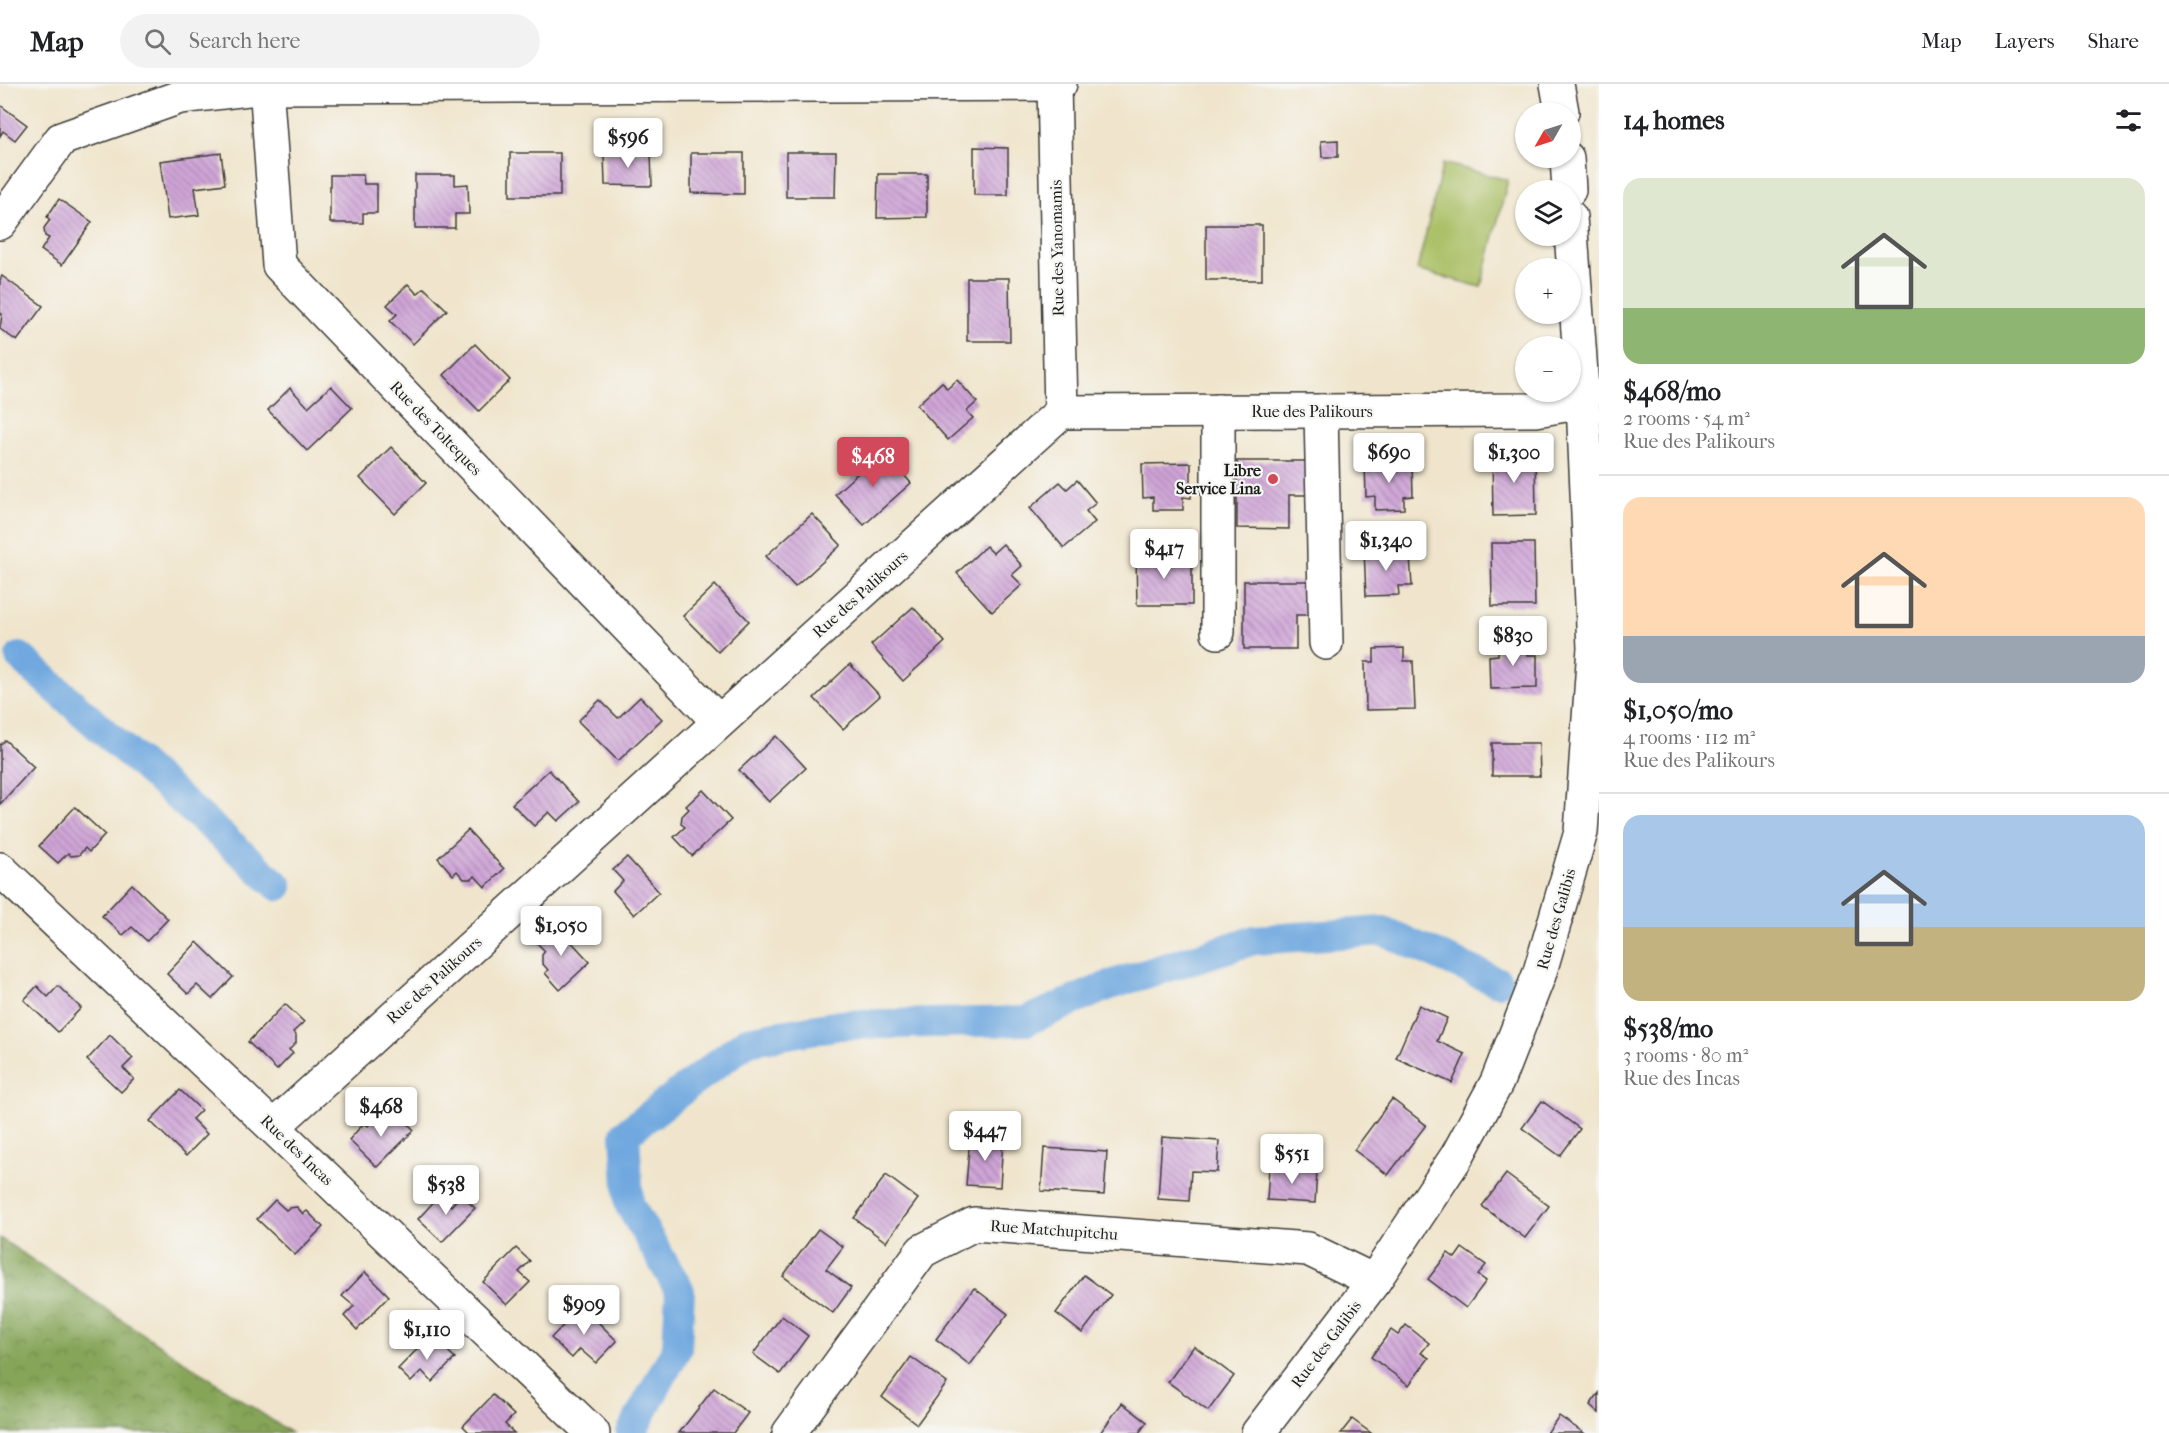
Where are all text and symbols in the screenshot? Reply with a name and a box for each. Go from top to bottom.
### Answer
search box [120,14,540,68]
text: Map [30,25,84,58]
icon: search [141,25,174,58]
text: Search here [189,28,300,54]
text: Map [1921,29,1962,53]
text: Layers [1995,29,2054,53]
text: Share [2087,29,2139,53]
north arrow [1515,102,1581,168]
map controls [1515,102,1581,402]
icon: filters [2112,104,2145,137]
text: 14 homes [1623,105,1725,136]
pin: $596 [592,118,664,169]
text: $596 [608,126,648,149]
street label: Rue des Yanomamis [1046,179,1068,316]
button: layers [1515,180,1581,246]
icon: home [1830,217,1938,325]
button: + [1515,258,1581,324]
button: − [1515,336,1581,402]
text: $468/mo [1623,376,1721,407]
street label: Rue des Tolteques [386,377,486,479]
street label: Rue des Palikours [1251,402,1373,421]
text: 2 rooms · 54 m² [1623,407,1750,430]
text: Rue des Palikours [1623,430,1775,453]
pin: $690 [1353,433,1425,484]
pin: $1,300 [1465,433,1563,484]
pin: $468 [837,437,909,488]
text: $690 [1367,441,1411,464]
text: $1,300 [1488,441,1540,464]
text: $468 [851,445,895,468]
place label: Libre Service Lina [1176,461,1262,498]
marker: Libre Service Lina [1266,472,1280,486]
pin: $1,340 [1337,521,1435,572]
pin: $417 [1128,529,1200,580]
text: $1,340 [1359,529,1413,552]
icon: home [1830,536,1938,644]
text: $417 [1144,537,1184,560]
street label: Rue des Palikours [809,546,912,642]
pin: $830 [1477,616,1549,667]
text: $830 [1493,624,1533,647]
text: $1,050/mo [1623,695,1733,726]
text: 4 rooms · 112 m² [1623,726,1755,749]
text: Rue des Palikours [1623,749,1775,772]
icon: home [1830,854,1938,962]
street label: Rue des Galibis [1532,866,1580,972]
pin: $1,050 [512,906,610,957]
text: $1,050 [535,914,587,937]
street label: Rue des Palikours [383,932,486,1028]
text: $538/mo [1623,1013,1713,1044]
text: 3 rooms · 80 m² [1623,1044,1748,1067]
text: Rue des Incas [1623,1067,1740,1090]
pin: $468 [345,1087,417,1138]
text: $468 [359,1095,403,1118]
street label: Rue des Incas [257,1111,337,1189]
pin: $447 [949,1111,1021,1162]
text: $447 [963,1119,1007,1142]
pin: $551 [1256,1134,1328,1185]
text: $551 [1274,1142,1310,1165]
pin: $538 [410,1165,482,1216]
text: $538 [427,1173,465,1196]
street label: Rue Matchupitchu [989,1216,1119,1244]
pin: $909 [548,1285,620,1336]
text: $909 [562,1293,606,1316]
street label: Rue des Galibis [1287,1297,1365,1391]
pin: $1,110 [378,1310,476,1361]
text: $1,110 [403,1318,451,1341]

